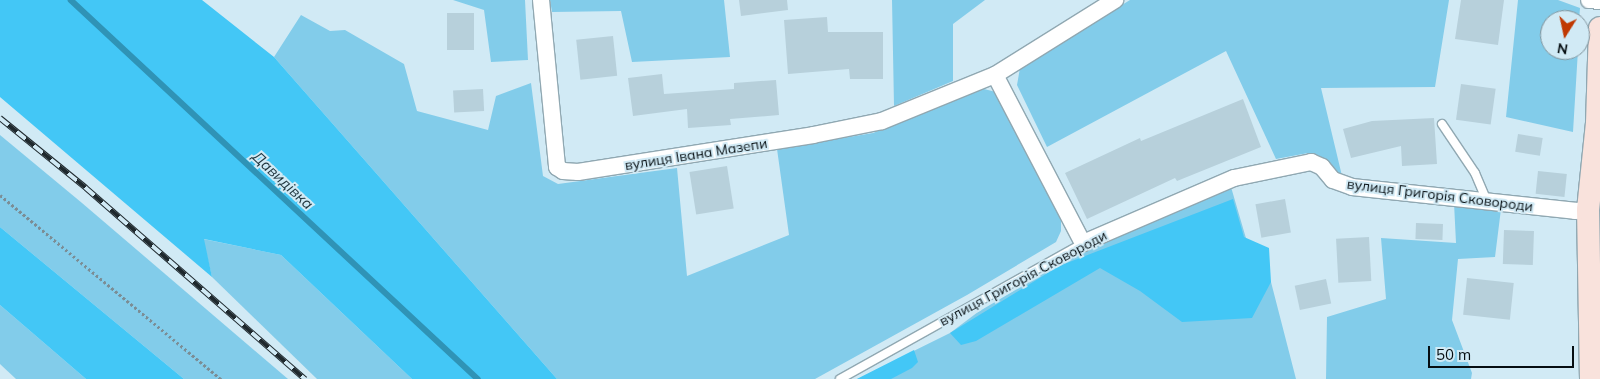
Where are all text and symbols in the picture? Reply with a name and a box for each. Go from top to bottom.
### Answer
north arrow [1540,10,1590,60]
text: N [1556,39,1569,59]
street label: вулиця Івана Мазепи [624,134,768,174]
water label: Давидівка [249,147,317,213]
street label: вулиця Григорія Сковороди [1346,175,1534,215]
street label: вулиця Григорія Сковороди [936,227,1110,329]
scale bar [1430,336,1576,368]
text: 50 m [1436,345,1471,364]

